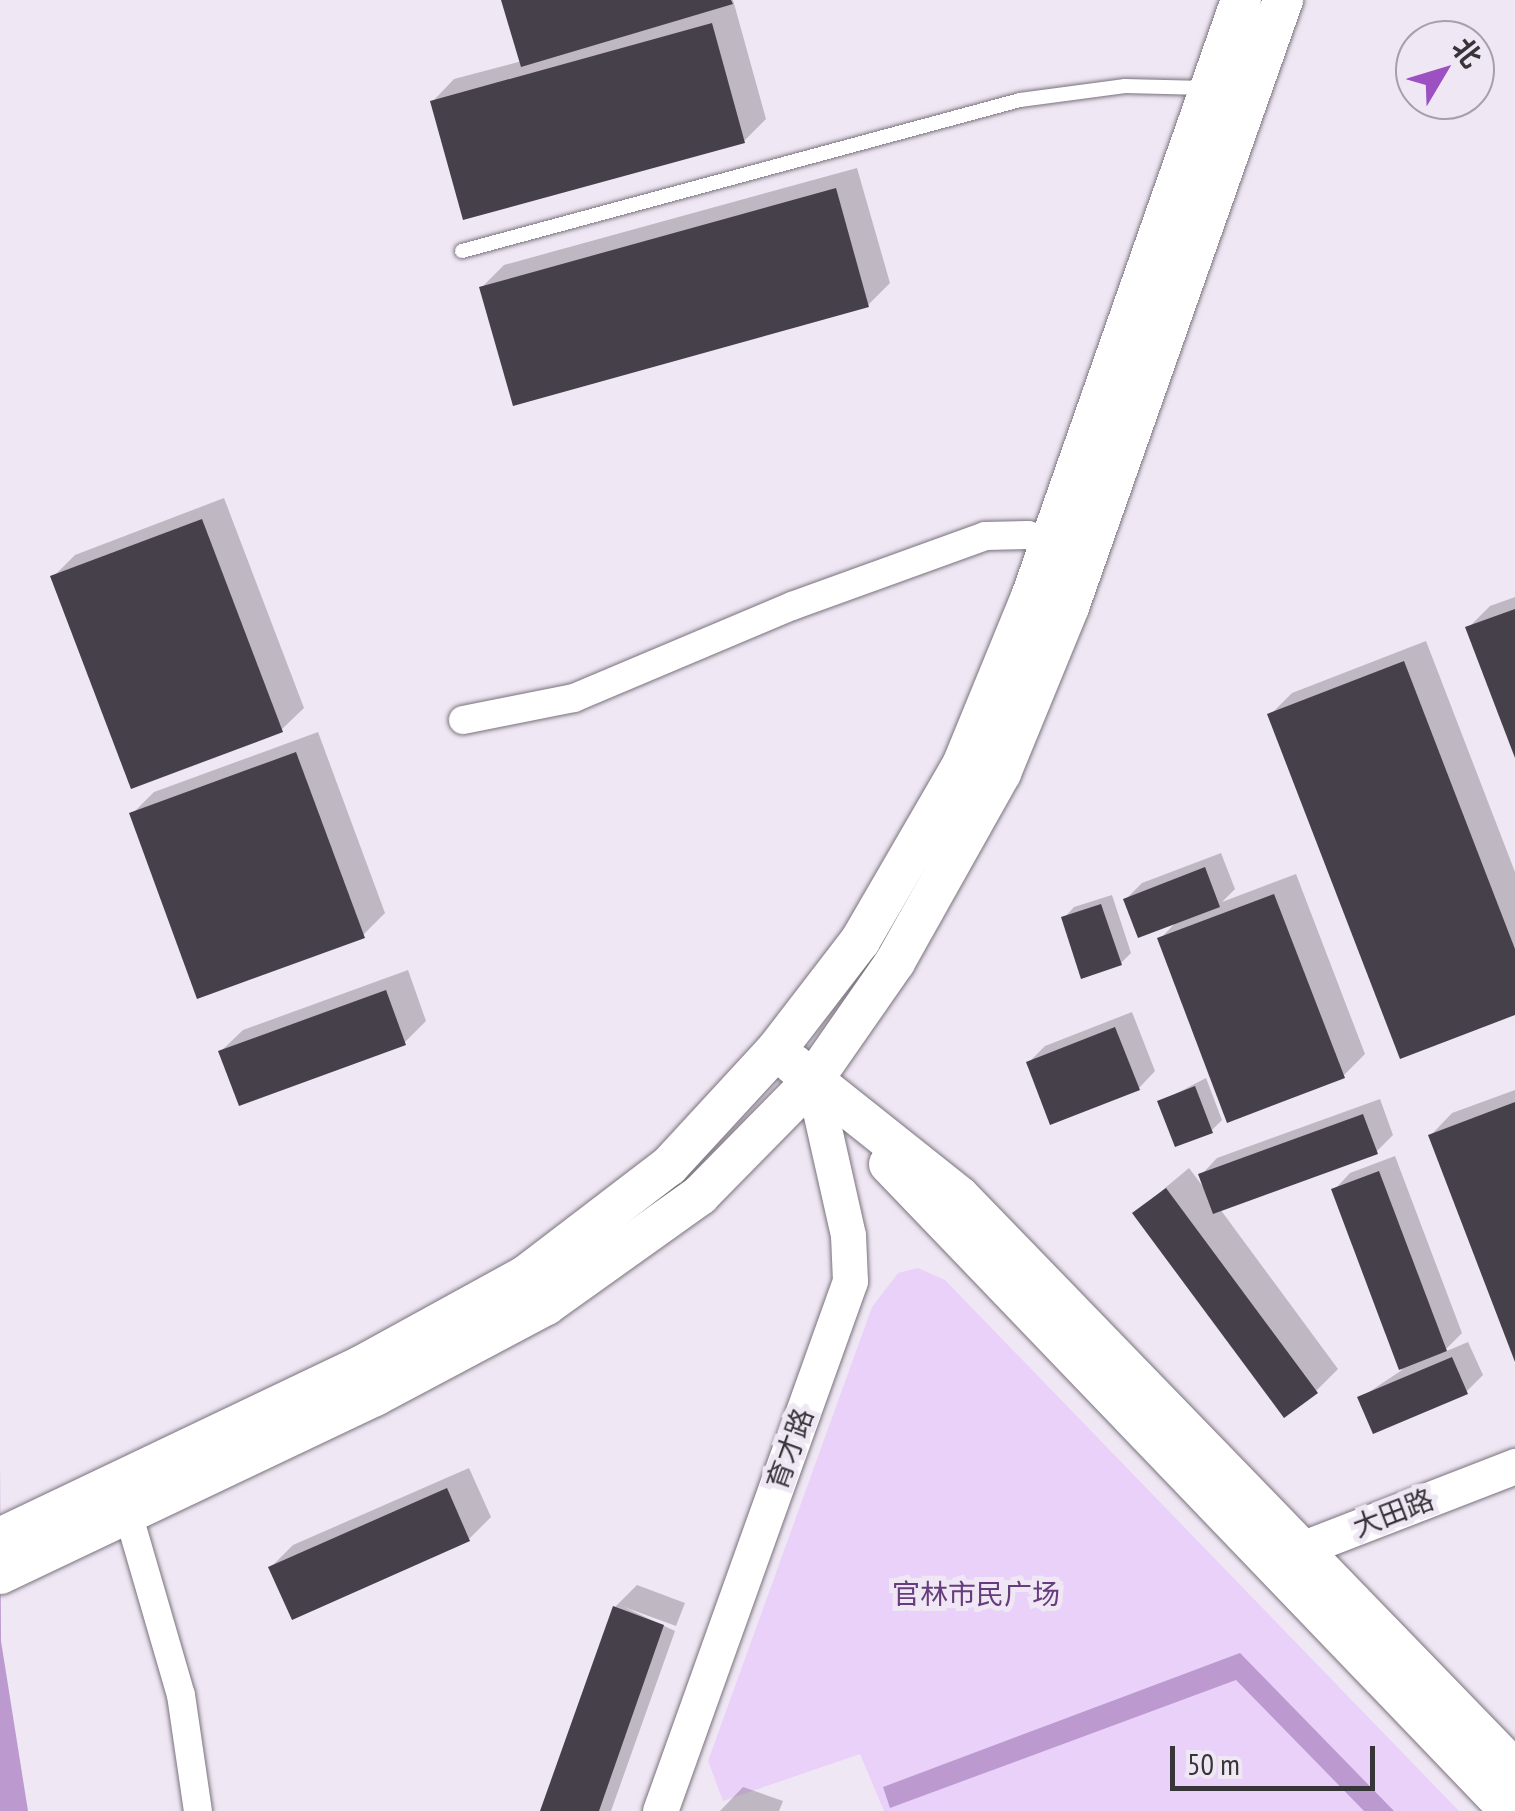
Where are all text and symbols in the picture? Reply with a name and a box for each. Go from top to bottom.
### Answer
north arrow [1395,20,1495,120]
text: 北 [1444,30,1491,75]
street label: 育才路 [760,1404,820,1494]
street label: 大田路 [1348,1482,1438,1544]
park label: 官林市民广场 [892,1577,1060,1611]
scale bar [1175,1726,1380,1788]
text: 50 m [1187,1744,1240,1783]

